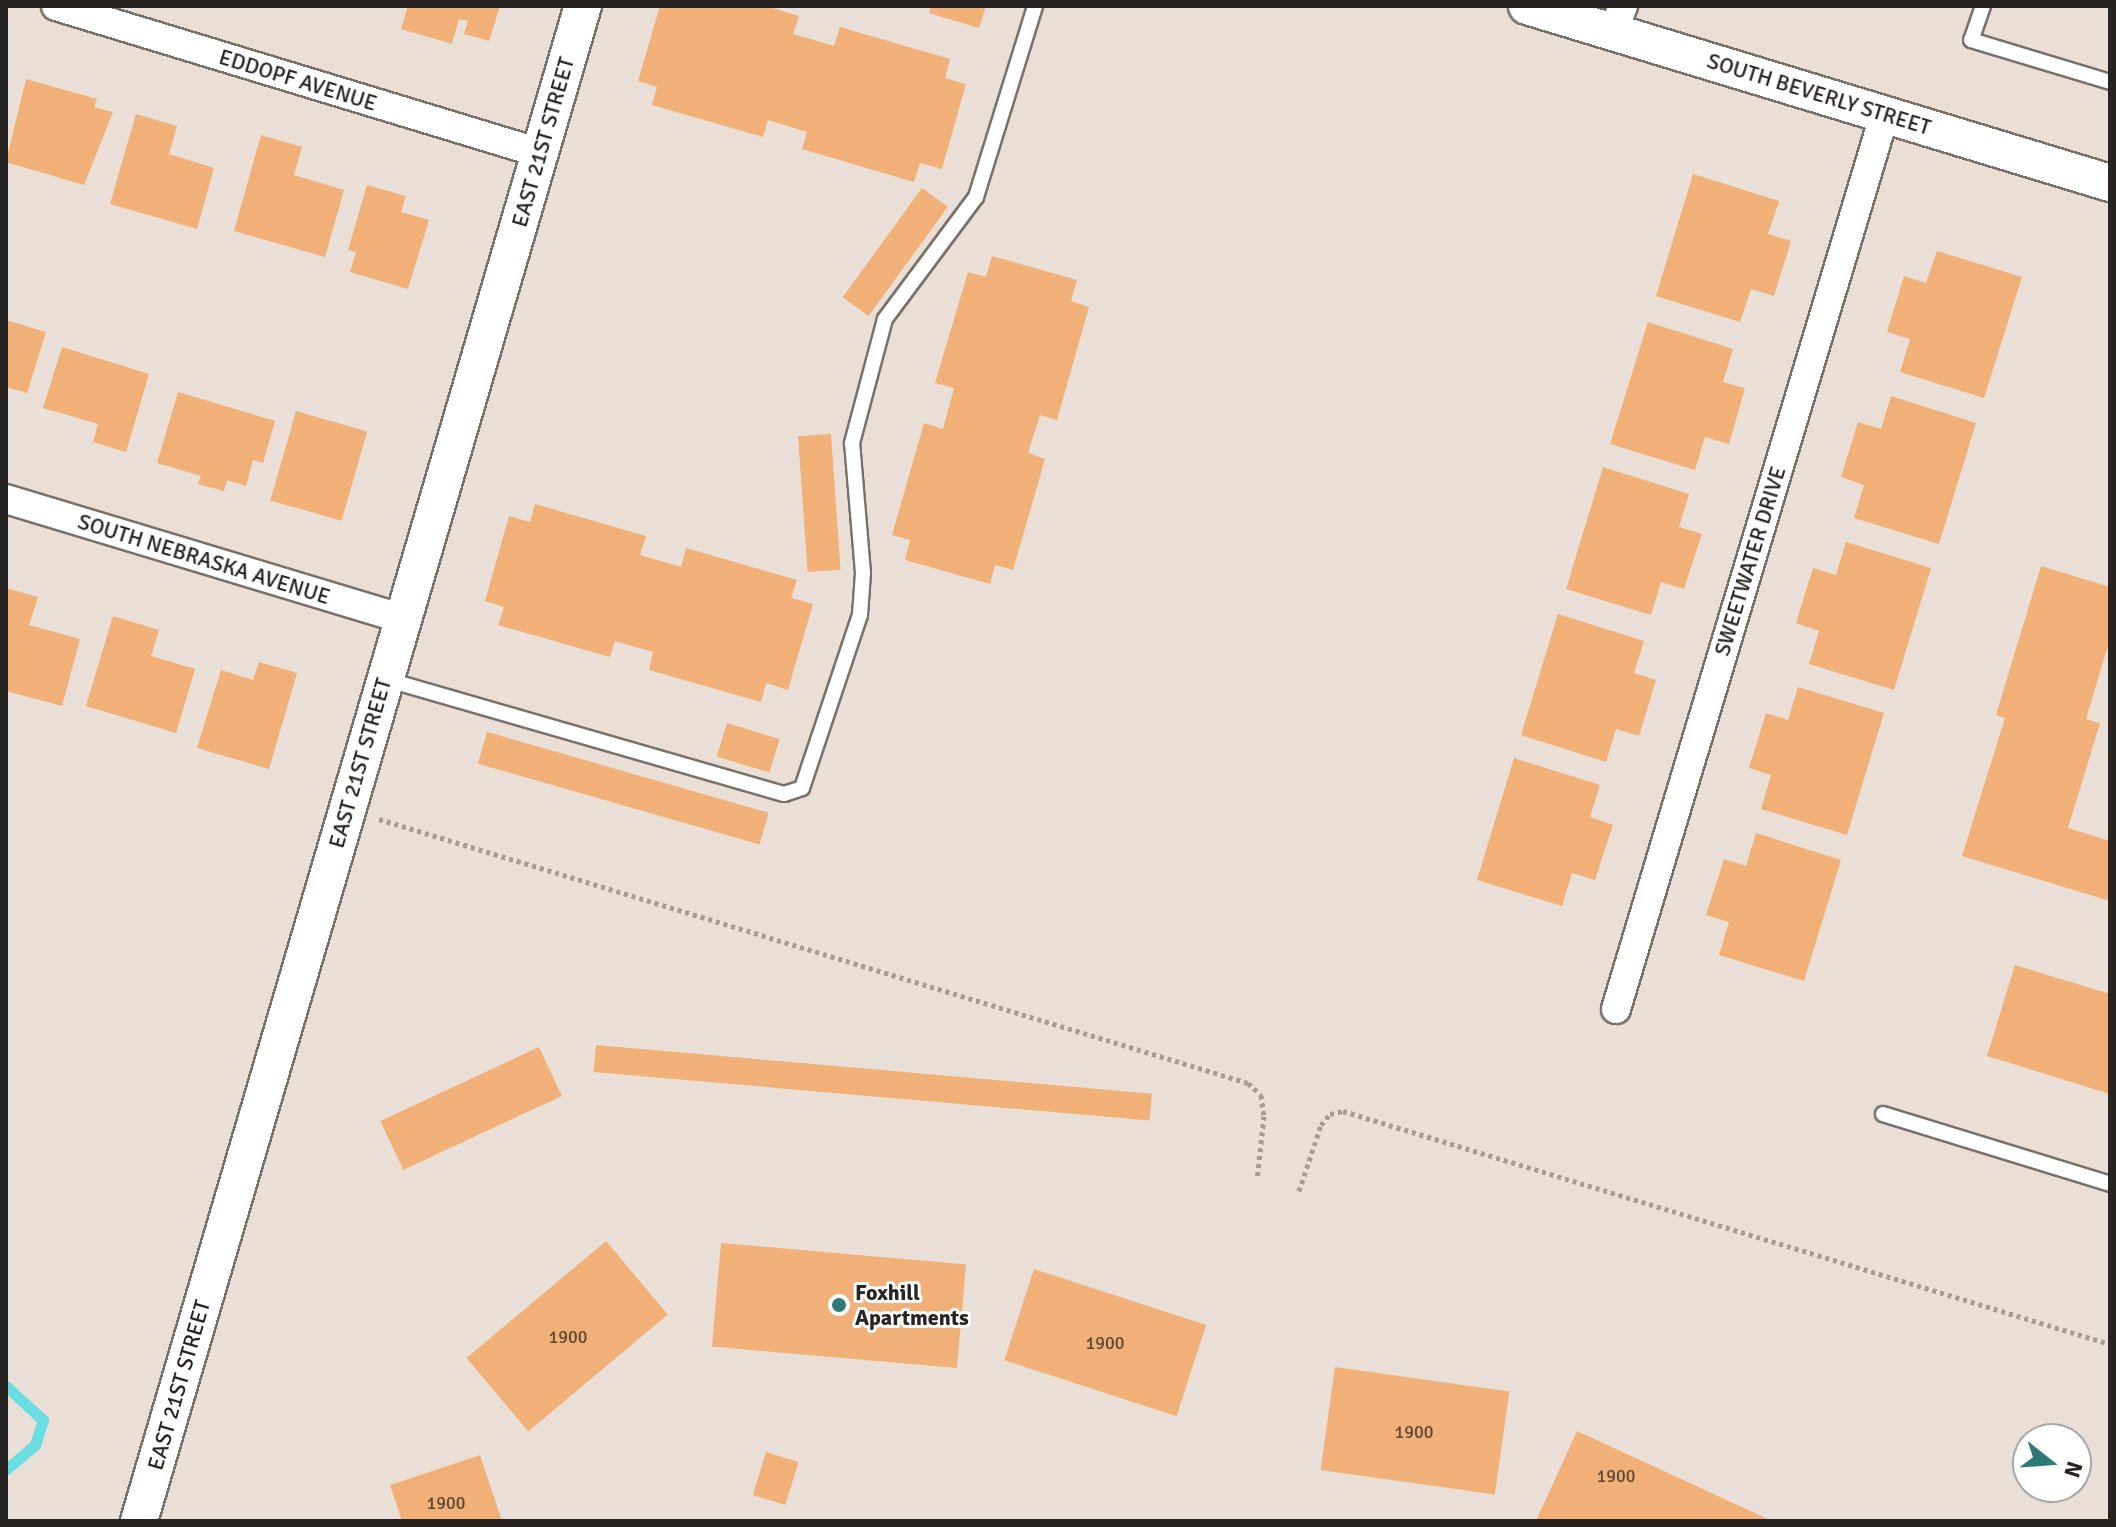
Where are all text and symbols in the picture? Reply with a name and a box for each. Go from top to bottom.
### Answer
street label: EDDOPF AVENUE [216,43,380,117]
street label: SOUTH BEVERLY STREET [1704,47,1934,141]
street label: EAST 21ST STREET [506,54,580,230]
street label: SWEETWATER DRIVE [1709,463,1791,659]
street label: SOUTH NEBRASKA AVENUE [75,508,333,610]
street label: EAST 21ST STREET [323,675,397,851]
place label: Foxhill Apartments [855,1279,969,1330]
marker: Foxhill Apartments [830,1296,848,1314]
street label: EAST 21ST STREET [142,1297,216,1473]
house number: 1900 [549,1326,587,1348]
house number: 1900 [1086,1332,1124,1354]
house number: 1900 [1395,1421,1433,1443]
north arrow [2012,1423,2092,1503]
text: N [2058,1458,2089,1481]
house number: 1900 [1597,1465,1635,1487]
house number: 1900 [427,1492,465,1514]

